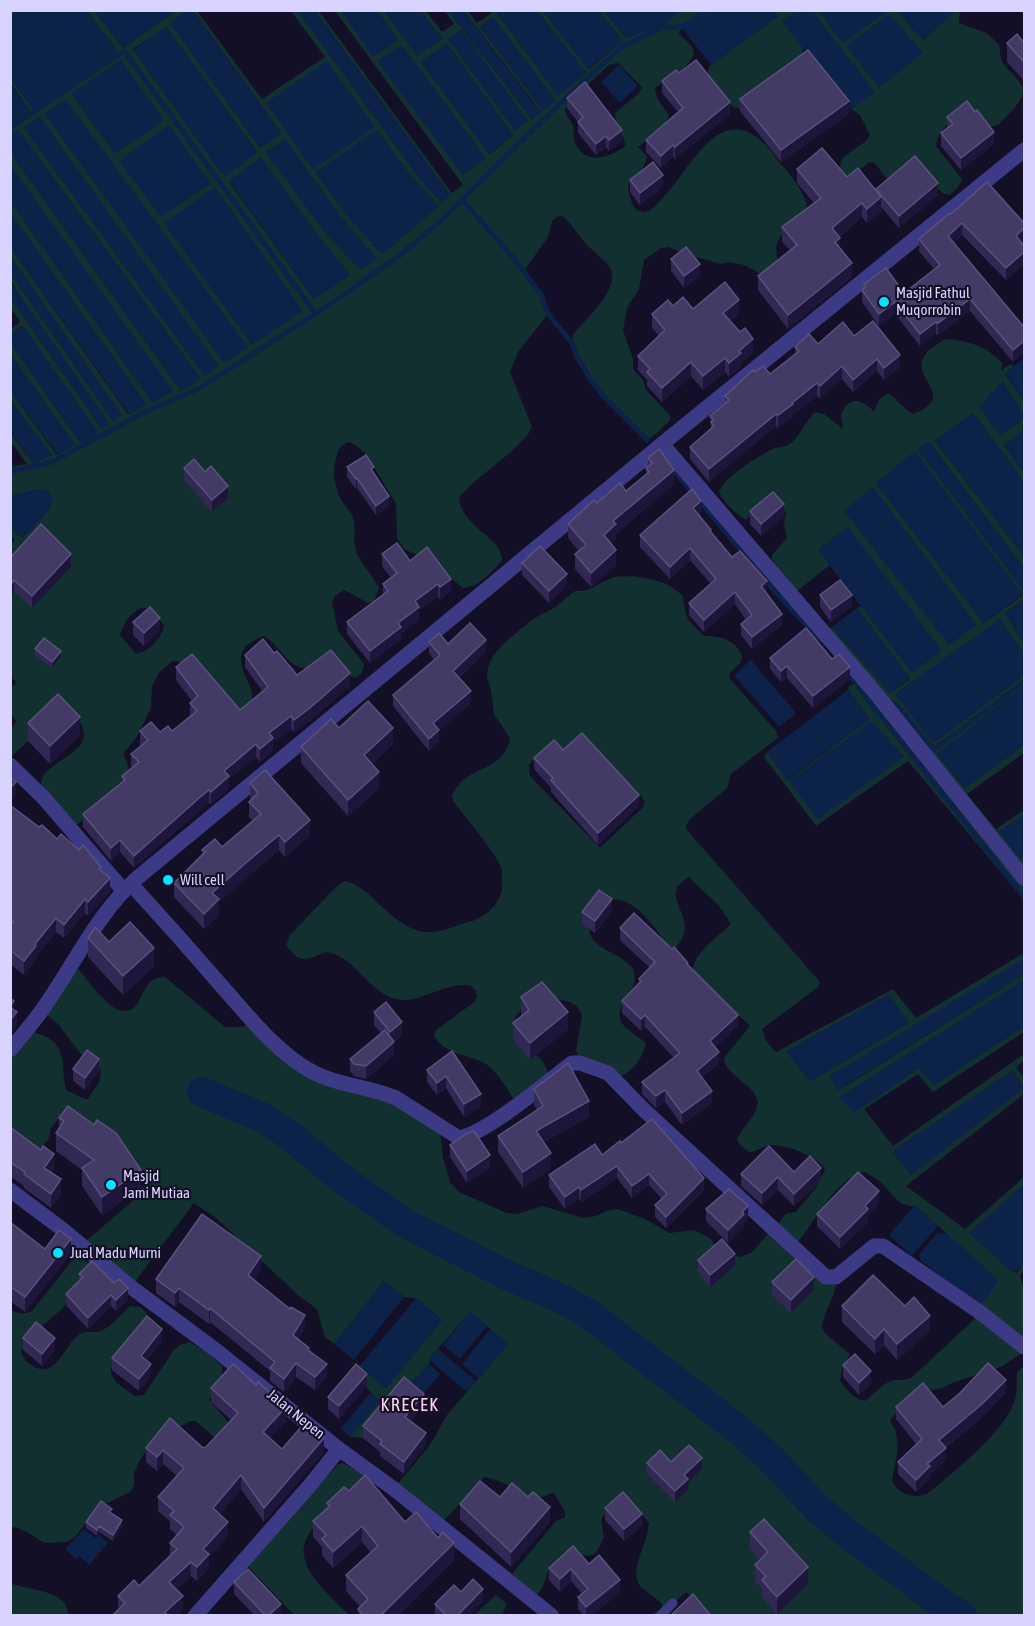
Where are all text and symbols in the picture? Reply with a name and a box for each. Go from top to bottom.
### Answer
place label: Masjid Fathul Muqorrobin [896,284,970,318]
marker: Masjid Fathul Muqorrobin [877,295,891,309]
place label: Will cell [180,871,225,888]
marker: Will cell [161,873,175,887]
place label: Masjid Jami Mutiaa [123,1167,190,1201]
marker: Masjid Jami Mutiaa [104,1178,118,1192]
place label: Jual Madu Murni [70,1244,161,1261]
marker: Jual Madu Murni [51,1246,65,1260]
street label: Jalan Nepen [264,1385,328,1442]
district label: KRECEK [380,1394,440,1415]

